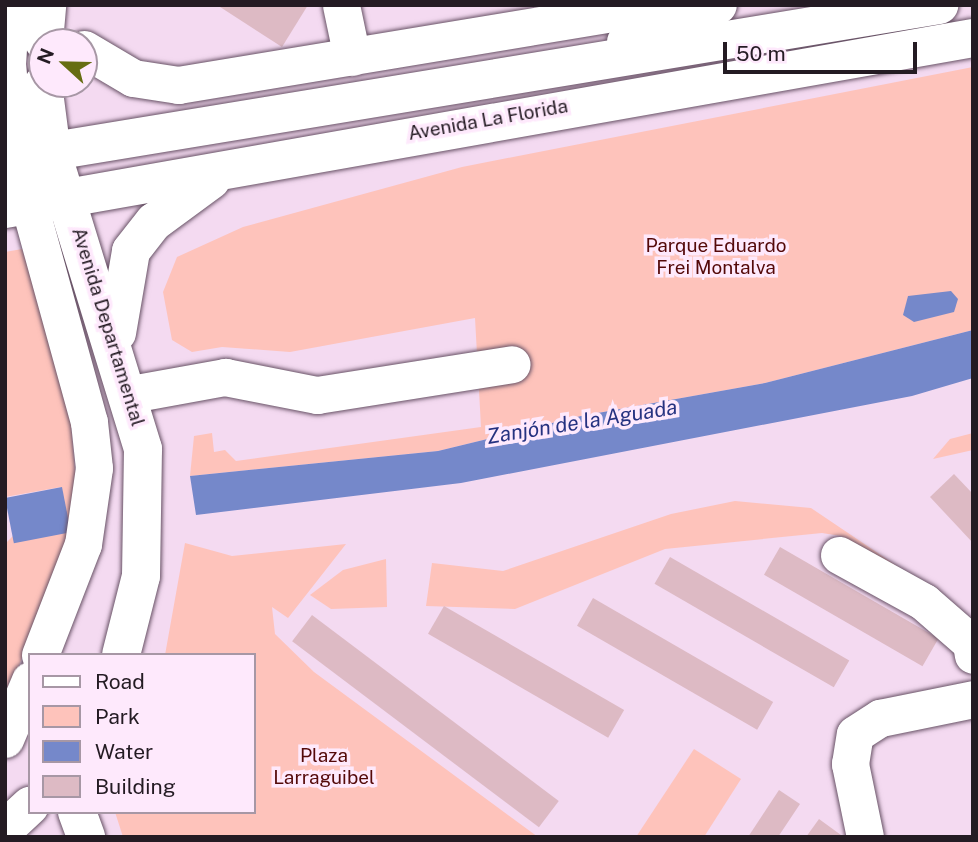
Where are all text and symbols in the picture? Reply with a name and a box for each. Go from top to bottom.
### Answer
north arrow [28,28,98,98]
scale bar [726,28,920,72]
text: 50 m [736,41,786,66]
text: N [32,45,58,67]
street label: Avenida La Florida [406,95,570,145]
street label: Avenida Departamental [67,225,149,429]
park label: Parque Eduardo Frei Montalva [645,235,787,279]
water label: Zanjón de la Aguada [485,394,679,450]
legend [28,653,256,814]
text: Road [95,669,145,694]
text: Park [95,704,140,729]
text: Water [95,739,153,764]
park label: Plaza Larraguibel [273,745,375,789]
text: Building [95,774,176,799]

